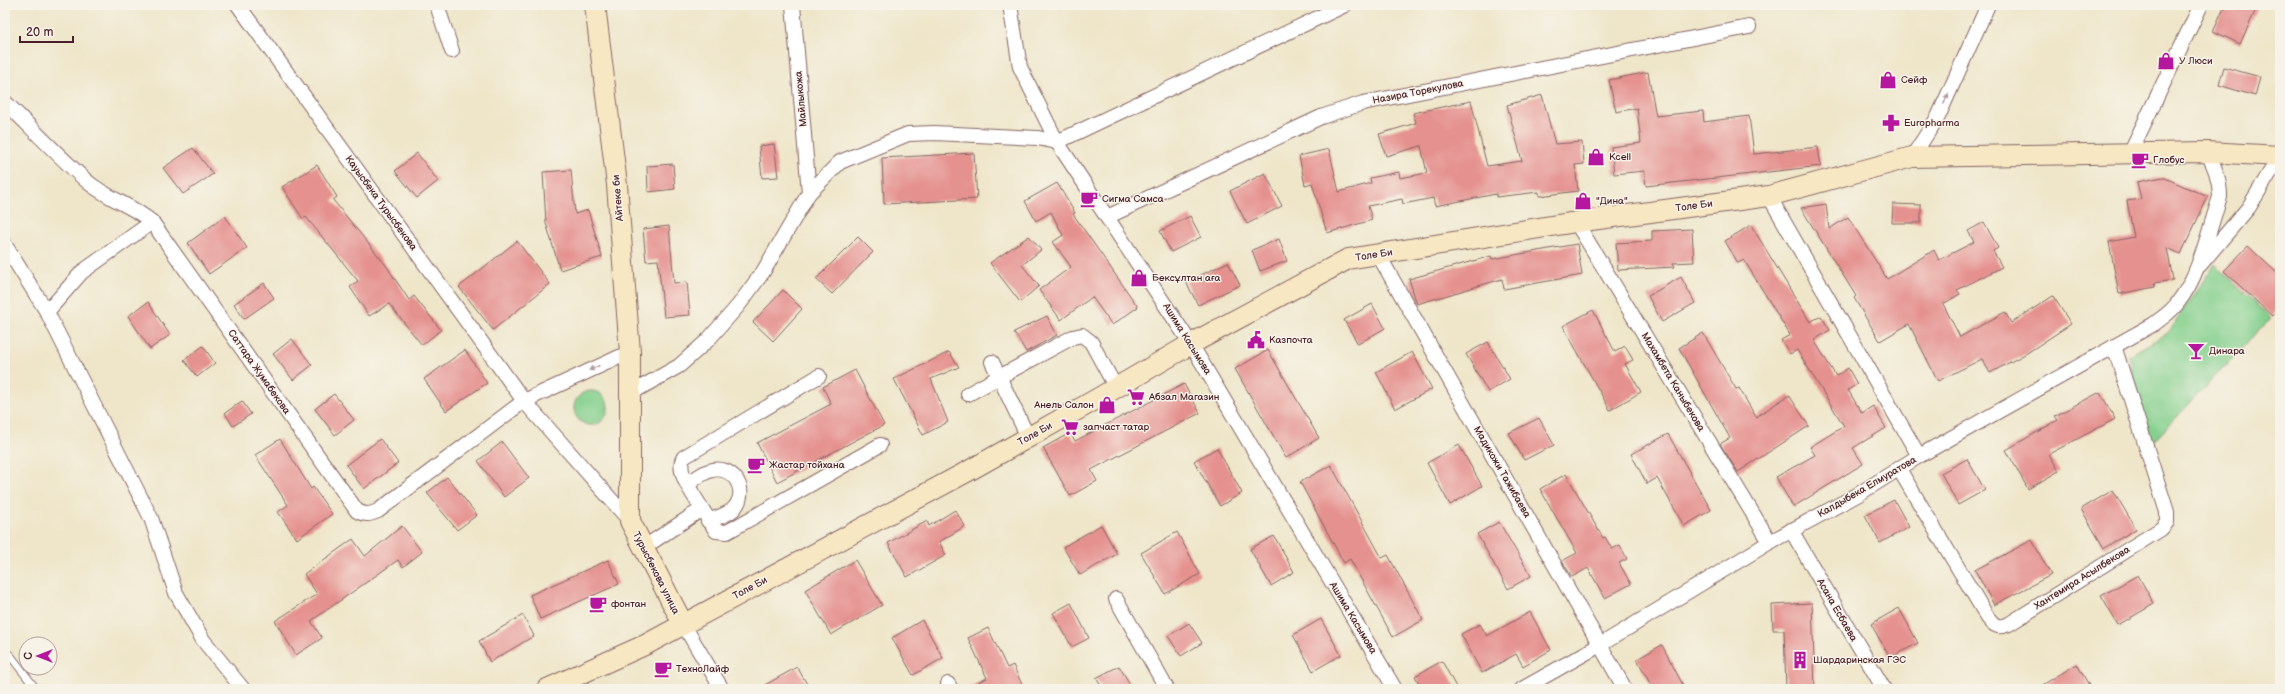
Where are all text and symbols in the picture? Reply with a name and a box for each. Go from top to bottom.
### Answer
scale bar [20,18,73,44]
text: 20 m [26,25,53,40]
shop icon: У Люси [2156,51,2176,71]
place label: У Люси [2179,55,2213,67]
shop icon: Сейф [1878,70,1898,90]
street label: Майлыкожа [793,71,809,127]
place label: Сейф [1901,74,1928,86]
street label: Назира Торекулова [1372,77,1464,107]
one-way arrow [1943,94,1949,105]
pharmacy icon: Europharma [1881,113,1901,133]
place label: Europharma [1904,117,1960,129]
shop icon: Kcell [1586,147,1606,167]
cafe icon: Глобус [2130,150,2150,170]
place label: Kcell [1609,151,1631,163]
street label: Кауысбека Турысбекова [342,153,420,253]
place label: Глобус [2153,154,2185,166]
street label: Айтеке би [610,174,626,223]
cafe icon: Сигма Самса [1079,189,1099,209]
shop icon: "Дина" [1573,191,1593,211]
place label: Сигма Самса [1102,193,1164,205]
place label: "Дина" [1596,195,1628,207]
street label: Толе Би [1675,197,1713,215]
street label: Толе Би [1355,246,1393,264]
shop icon: Бексұлтан аға [1129,268,1149,288]
place label: Бексұлтан аға [1152,272,1220,284]
street label: Ашима Касымова [1160,300,1214,377]
street label: Саттара Жумабекова [225,327,293,417]
public building icon: Казпочта [1246,330,1266,350]
street label: Махамбета Каныбекова [1639,330,1707,434]
place label: Казпочта [1269,334,1313,346]
bar icon: Динара [2186,341,2206,361]
place label: Динара [2209,345,2245,357]
one-way arrow [588,366,600,372]
supermarket icon: Абзал Магазин [1126,387,1146,407]
place label: Абзал Магазин [1148,391,1220,403]
shop icon: Анель Салон [1097,395,1117,415]
place label: Анель Салон [1033,399,1094,411]
supermarket icon: запчаст татар [1060,417,1080,437]
street label: Толе Би [1016,420,1054,448]
place label: запчаст татар [1083,421,1150,433]
street label: Мадикожи Тажибаева [1471,424,1533,520]
street label: Калдыбека Елмуратова [1816,454,1919,520]
cafe icon: Жастар тойхана [746,455,766,475]
place label: Жастар тойхана [769,459,845,471]
street label: Турысбекова улица [630,530,682,616]
street label: Хантемира Асылбекова [2032,544,2132,612]
street label: Толе Би [731,574,769,602]
street label: Асана Есбаева [1814,576,1860,644]
street label: Ашима Касымова [1326,579,1379,656]
cafe icon: фонтан [588,594,608,614]
place label: фонтан [611,598,646,610]
north arrow [18,636,58,676]
building icon: Шардаринская ГЭС [1790,650,1810,670]
text: С [22,652,35,660]
place label: Шардаринская ГЭС [1813,654,1906,666]
cafe icon: ТехноЛайф [653,659,673,679]
place label: ТехноЛайф [676,663,730,675]

